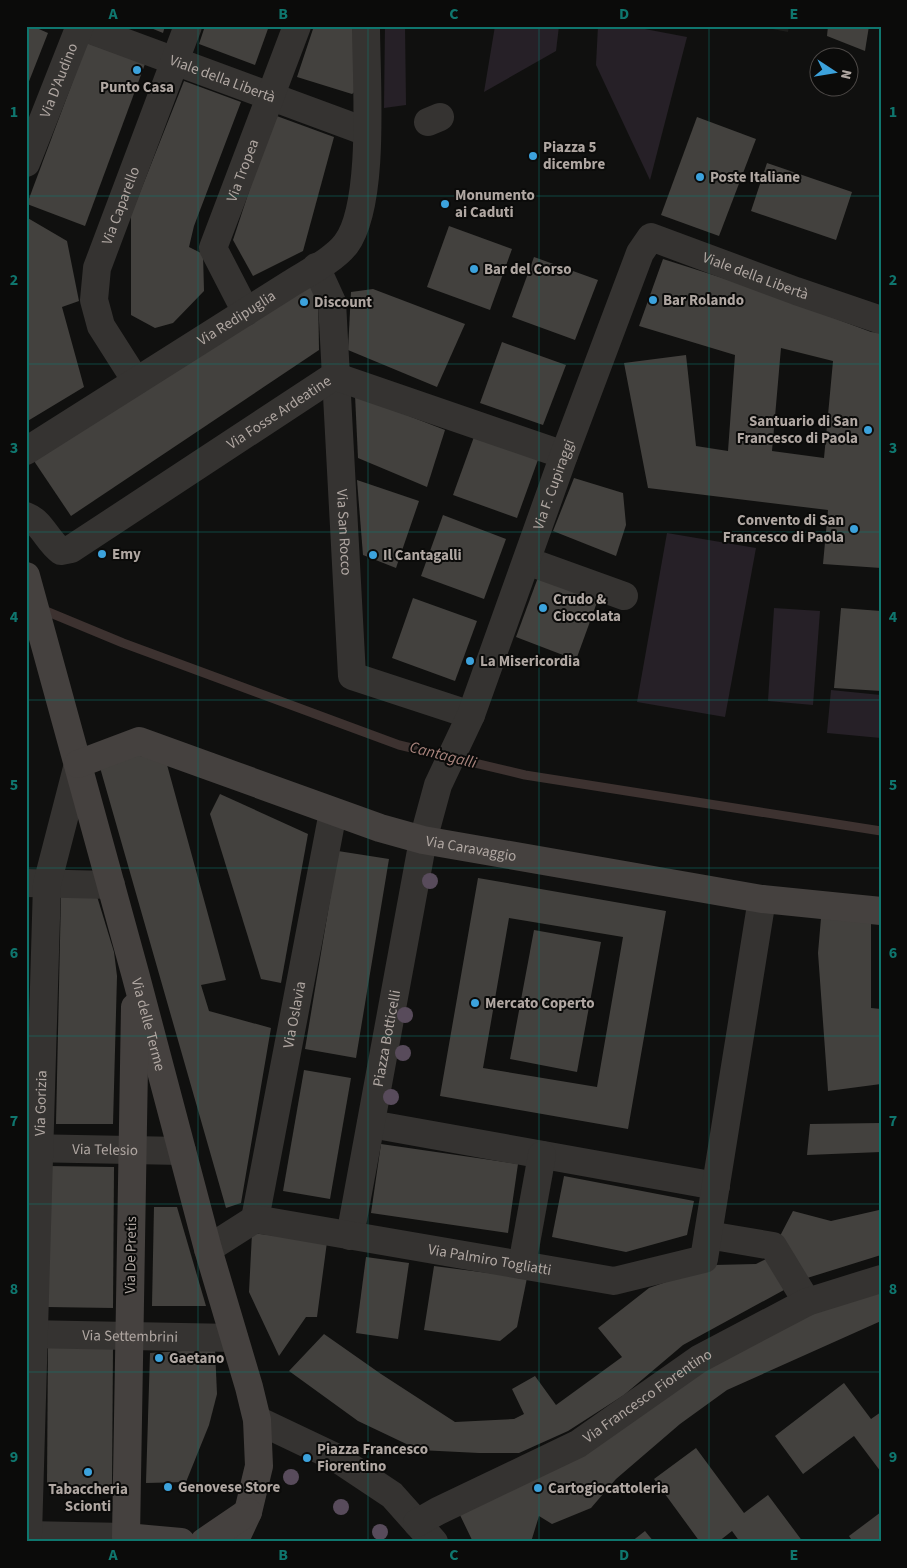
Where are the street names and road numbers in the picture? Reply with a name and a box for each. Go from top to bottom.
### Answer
street label: Via D'Audino [34,40,83,121]
street label: Viale della Libertà [167,49,279,108]
street label: Via Tropea [221,136,264,205]
street label: Via Caparello [96,163,145,248]
street label: Viale della Libertà [700,247,811,305]
street label: Via Redipuglia [193,285,280,351]
street label: Via Fosse Ardeatine [223,370,335,454]
street label: Via F. Cupiraggi [528,436,580,533]
street label: Via San Rocco [332,488,357,576]
street label: Via Caravaggio [424,830,518,867]
street label: Via delle Terme [126,976,171,1073]
street label: Via Oslavia [277,979,311,1050]
street label: Piazza Botticelli [367,988,406,1089]
street label: Via Gorizia [29,1070,52,1136]
street label: Via Telesio [72,1138,138,1161]
street label: Via De Pretis [120,1216,142,1294]
street label: Via Palmiro Togliatti [426,1239,553,1281]
street label: Via Settembrini [82,1325,178,1347]
street label: Via Francesco Fiorentino [579,1344,716,1448]

